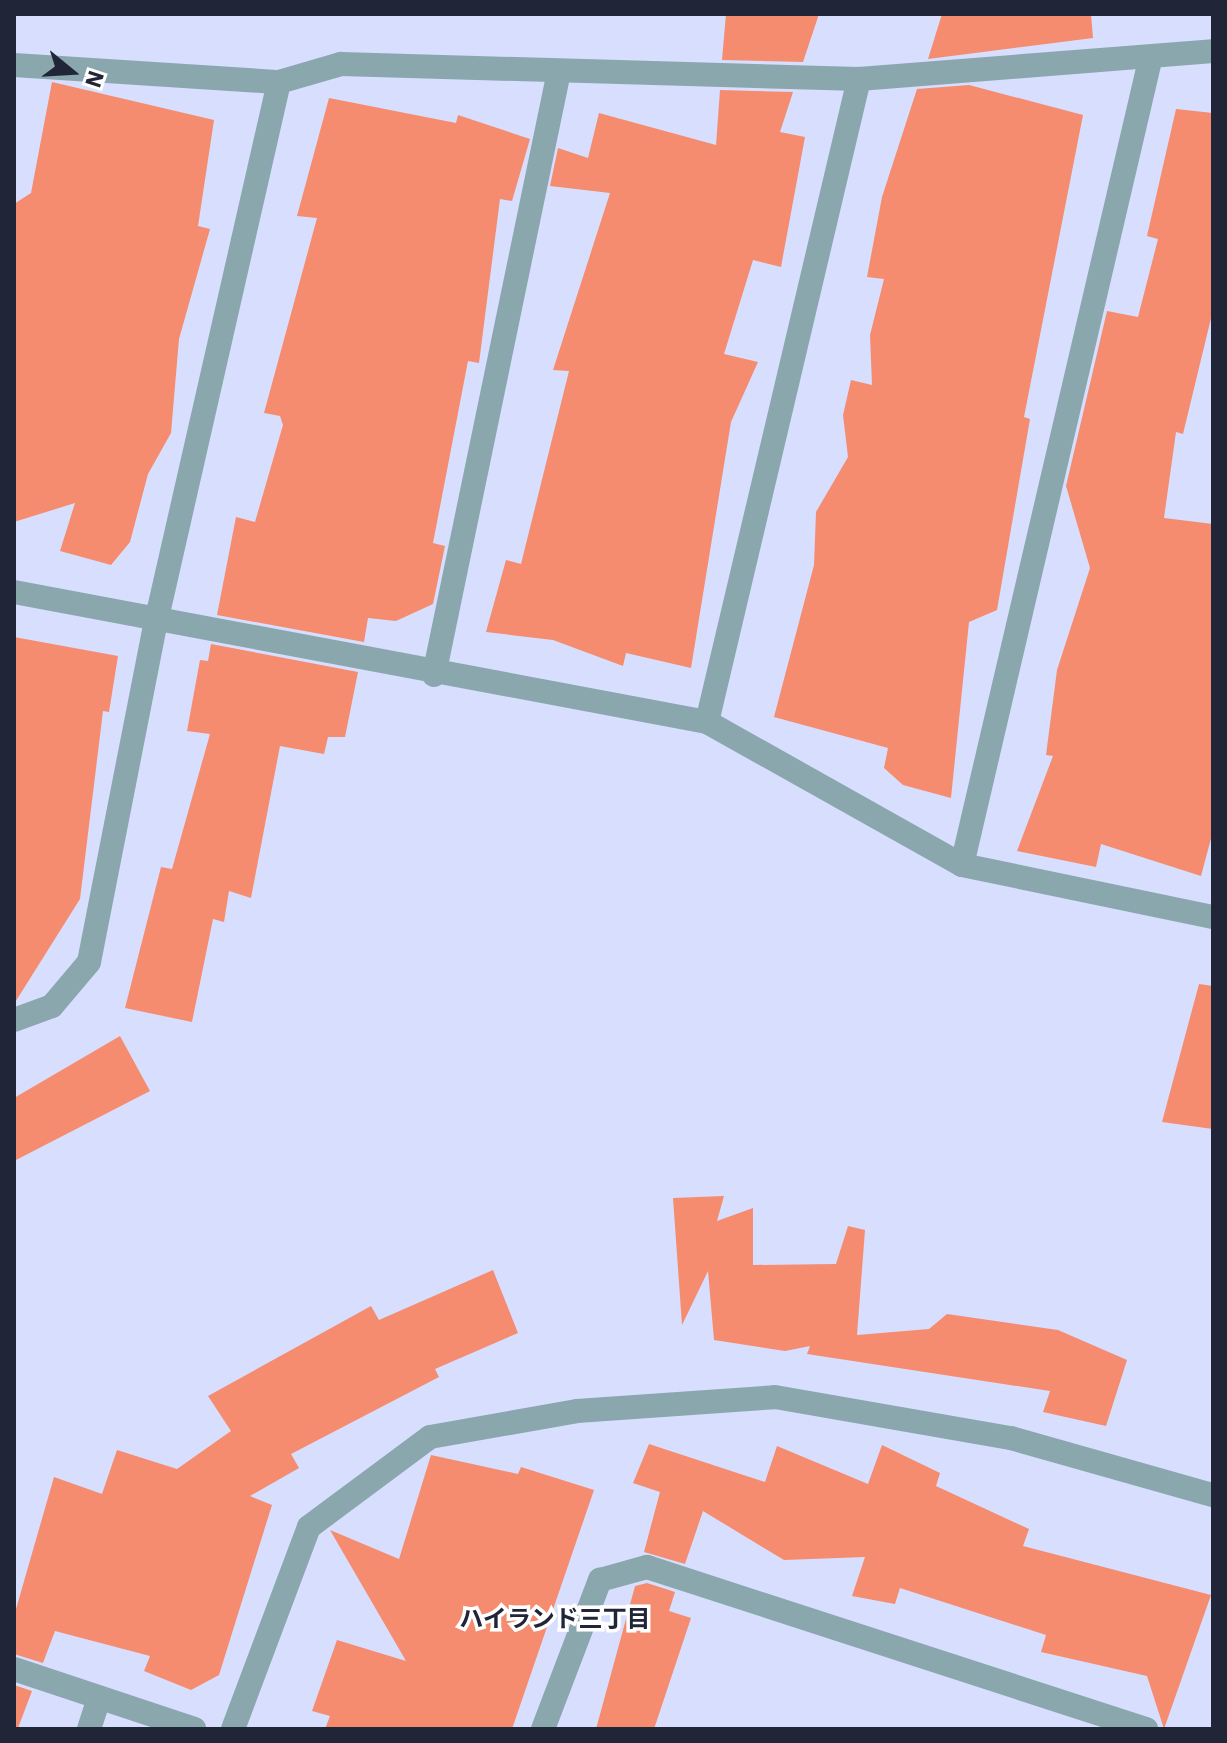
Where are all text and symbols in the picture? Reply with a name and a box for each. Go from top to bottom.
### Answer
north arrow [32,32,112,112]
text: N [79,68,112,92]
district label: ハイランド三丁目 [459,1605,651,1633]

